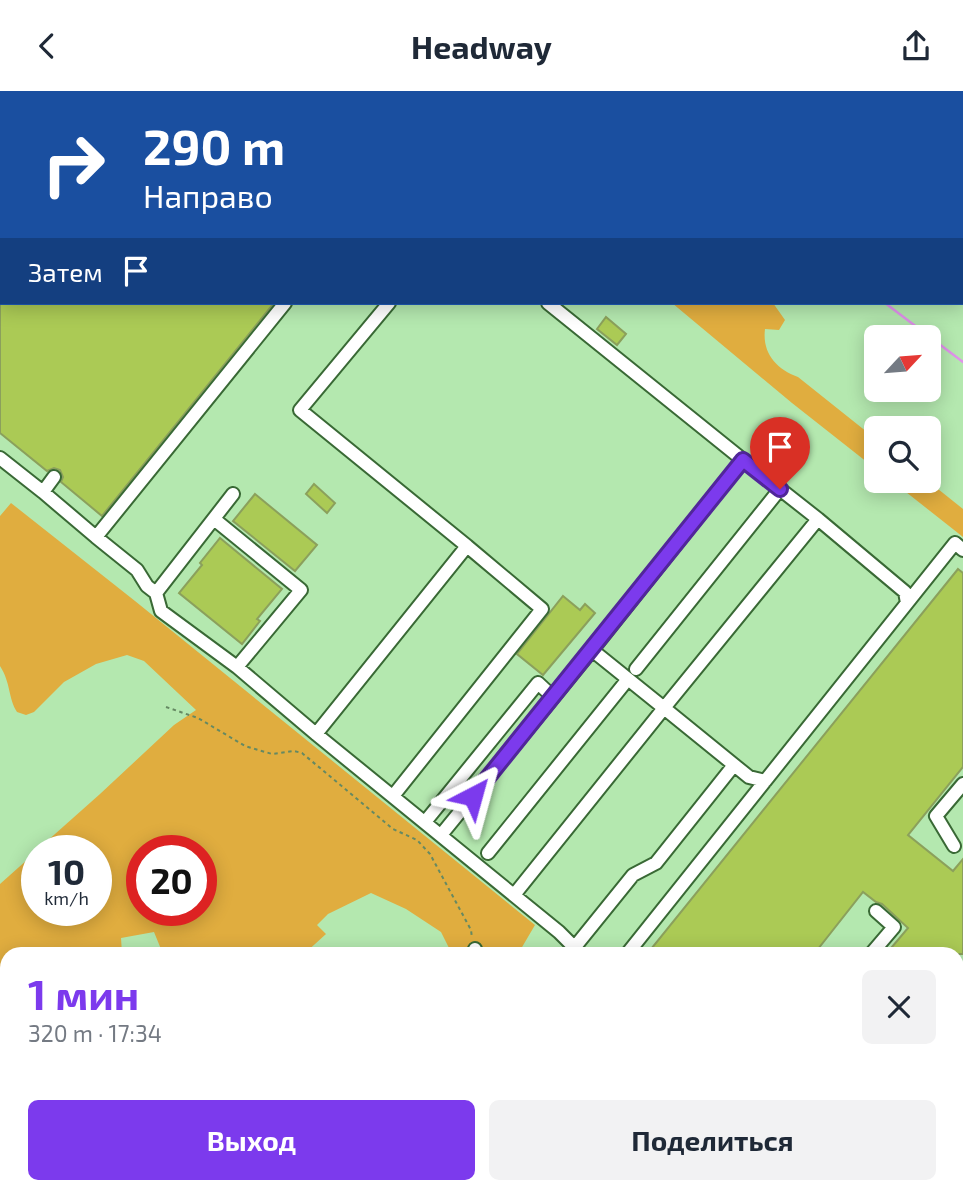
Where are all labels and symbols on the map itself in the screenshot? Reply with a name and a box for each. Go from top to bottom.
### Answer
north arrow [864,325,942,403]
pin [750,417,810,489]
position arrow [436,759,510,833]
speed limit sign: 20 [126,835,217,926]

